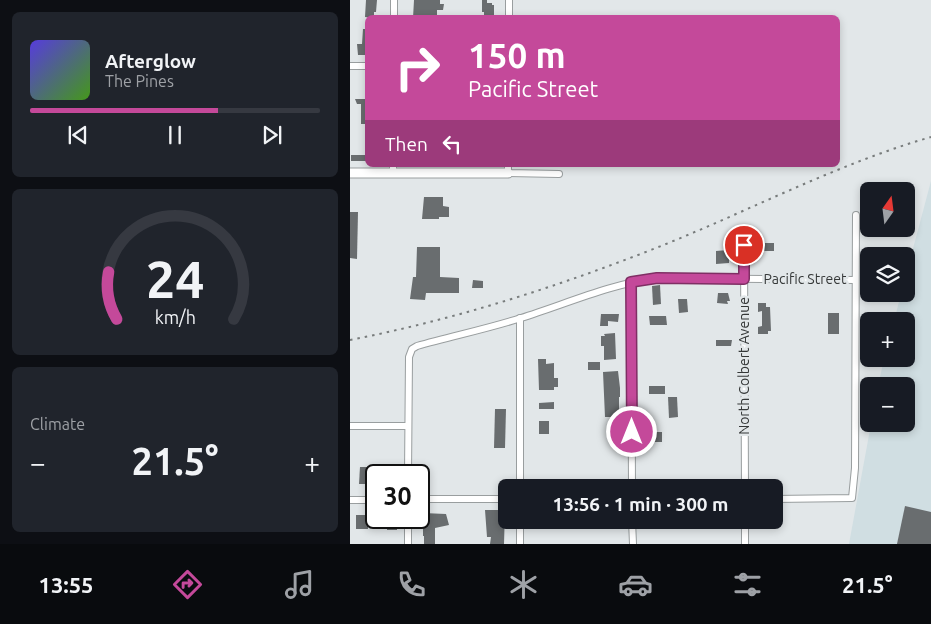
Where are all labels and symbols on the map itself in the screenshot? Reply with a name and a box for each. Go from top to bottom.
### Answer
north arrow [860,182,915,238]
pin [723,224,765,266]
street label: Pacific Street [764,271,847,287]
street label: North Colbert Avenue [736,297,752,435]
position arrow [605,405,657,457]
speed limit sign: 30 [365,464,430,529]

